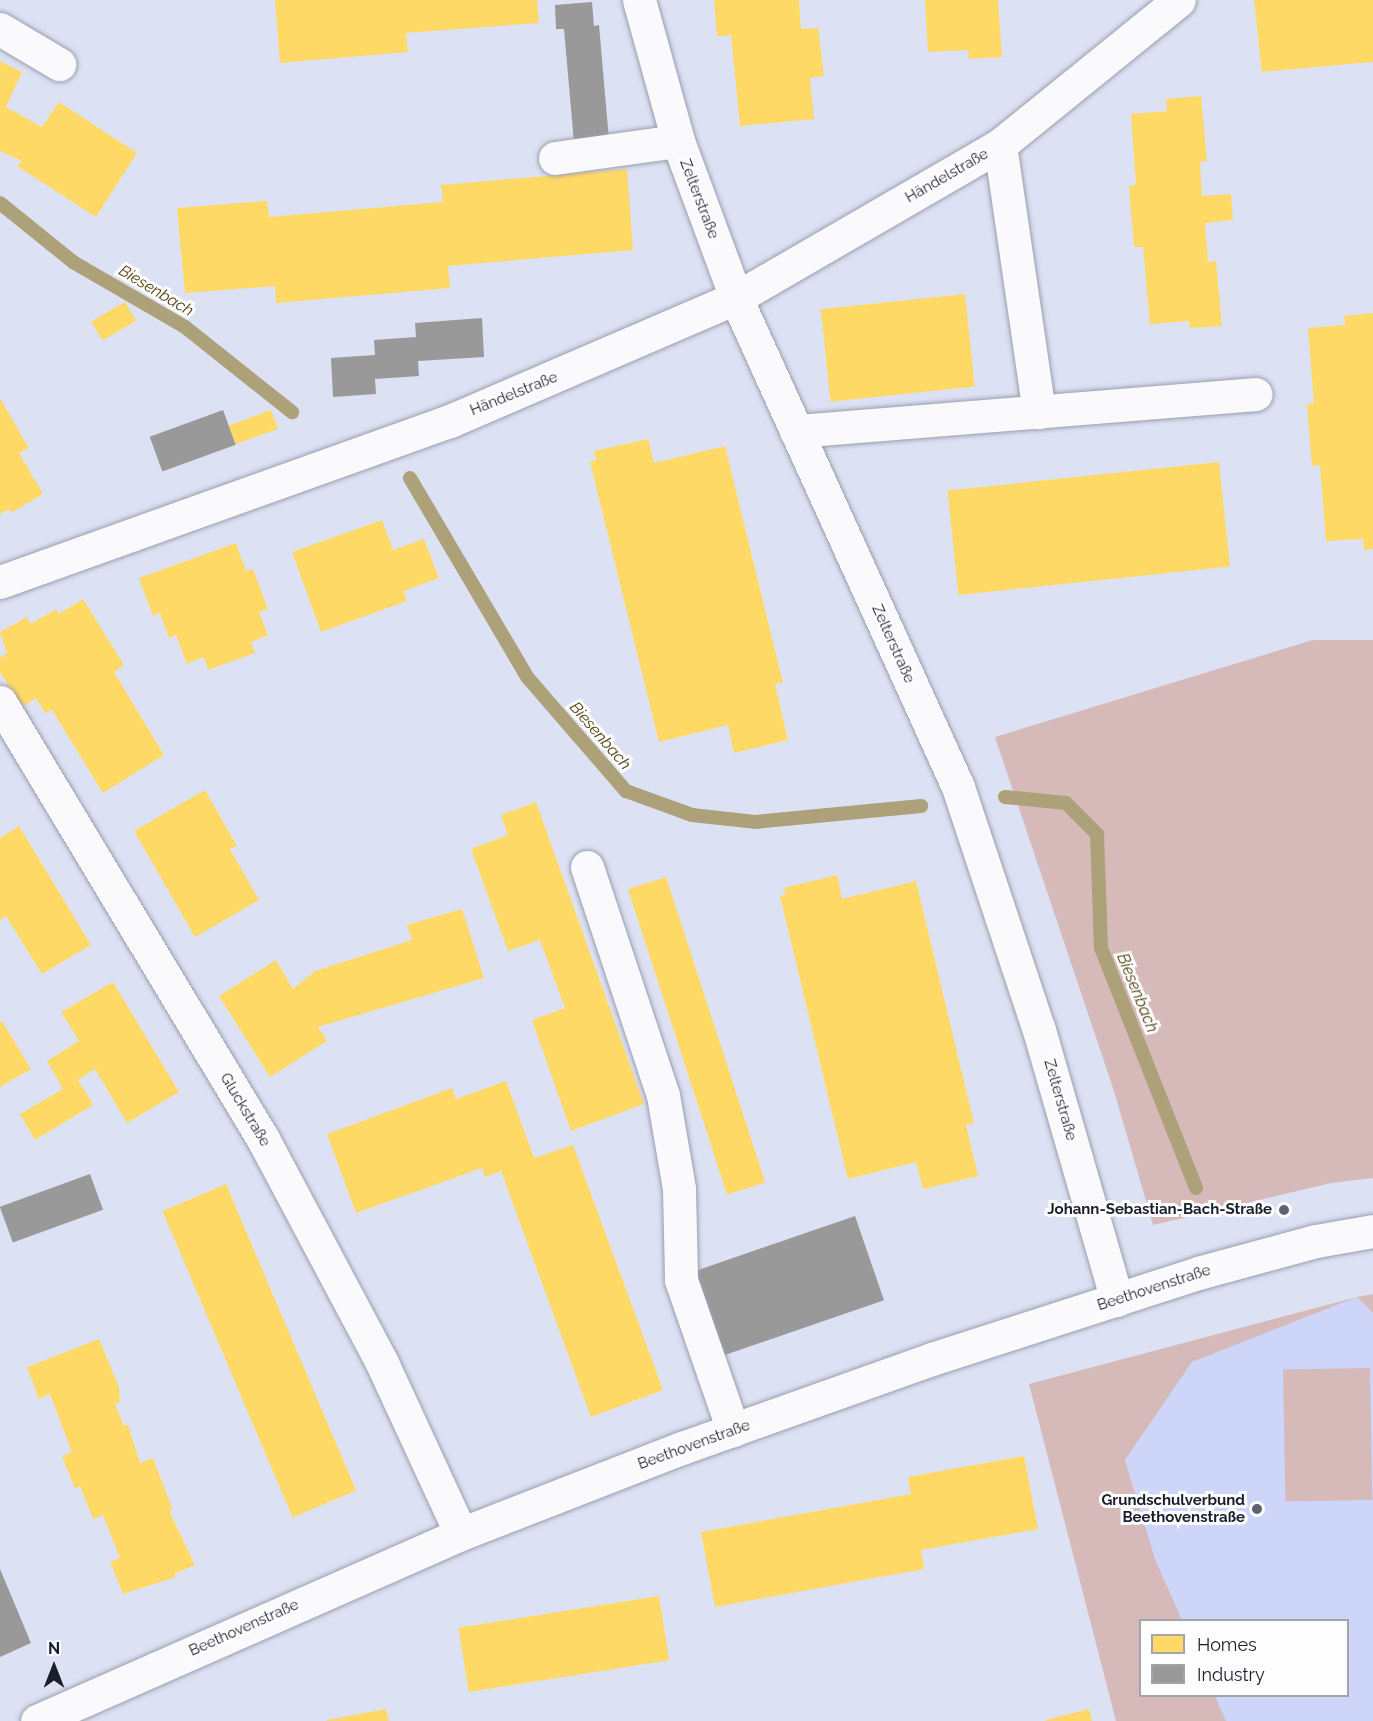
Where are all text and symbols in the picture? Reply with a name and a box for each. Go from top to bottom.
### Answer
street label: Händelstraße [902,145,992,207]
street label: Zelterstraße [676,157,722,241]
water label: Biesenbach [115,261,197,321]
street label: Händelstraße [468,368,560,420]
street label: Zelterstraße [868,602,918,686]
water label: Biesenbach [565,698,635,774]
water label: Biesenbach [1112,951,1162,1035]
street label: Zelterstraße [1040,1057,1080,1143]
street label: Gluckstraße [216,1070,274,1150]
place label: Johann-Sebastian-Bach-Straße [1047,1201,1272,1219]
marker: Johann-Sebastian-Bach-Straße [1277,1203,1291,1217]
street label: Beethovenstraße [1095,1261,1213,1315]
street label: Beethovenstraße [635,1416,753,1474]
place label: Grundschulverbund Beethovenstraße [1101,1491,1245,1526]
marker: Grundschulverbund Beethovenstraße [1250,1502,1264,1516]
street label: Beethovenstraße [186,1596,302,1660]
legend [1139,1619,1349,1697]
text: Homes [1197,1634,1257,1655]
north arrow [24,1637,84,1697]
text: N [48,1639,60,1658]
text: Industry [1197,1664,1265,1685]

